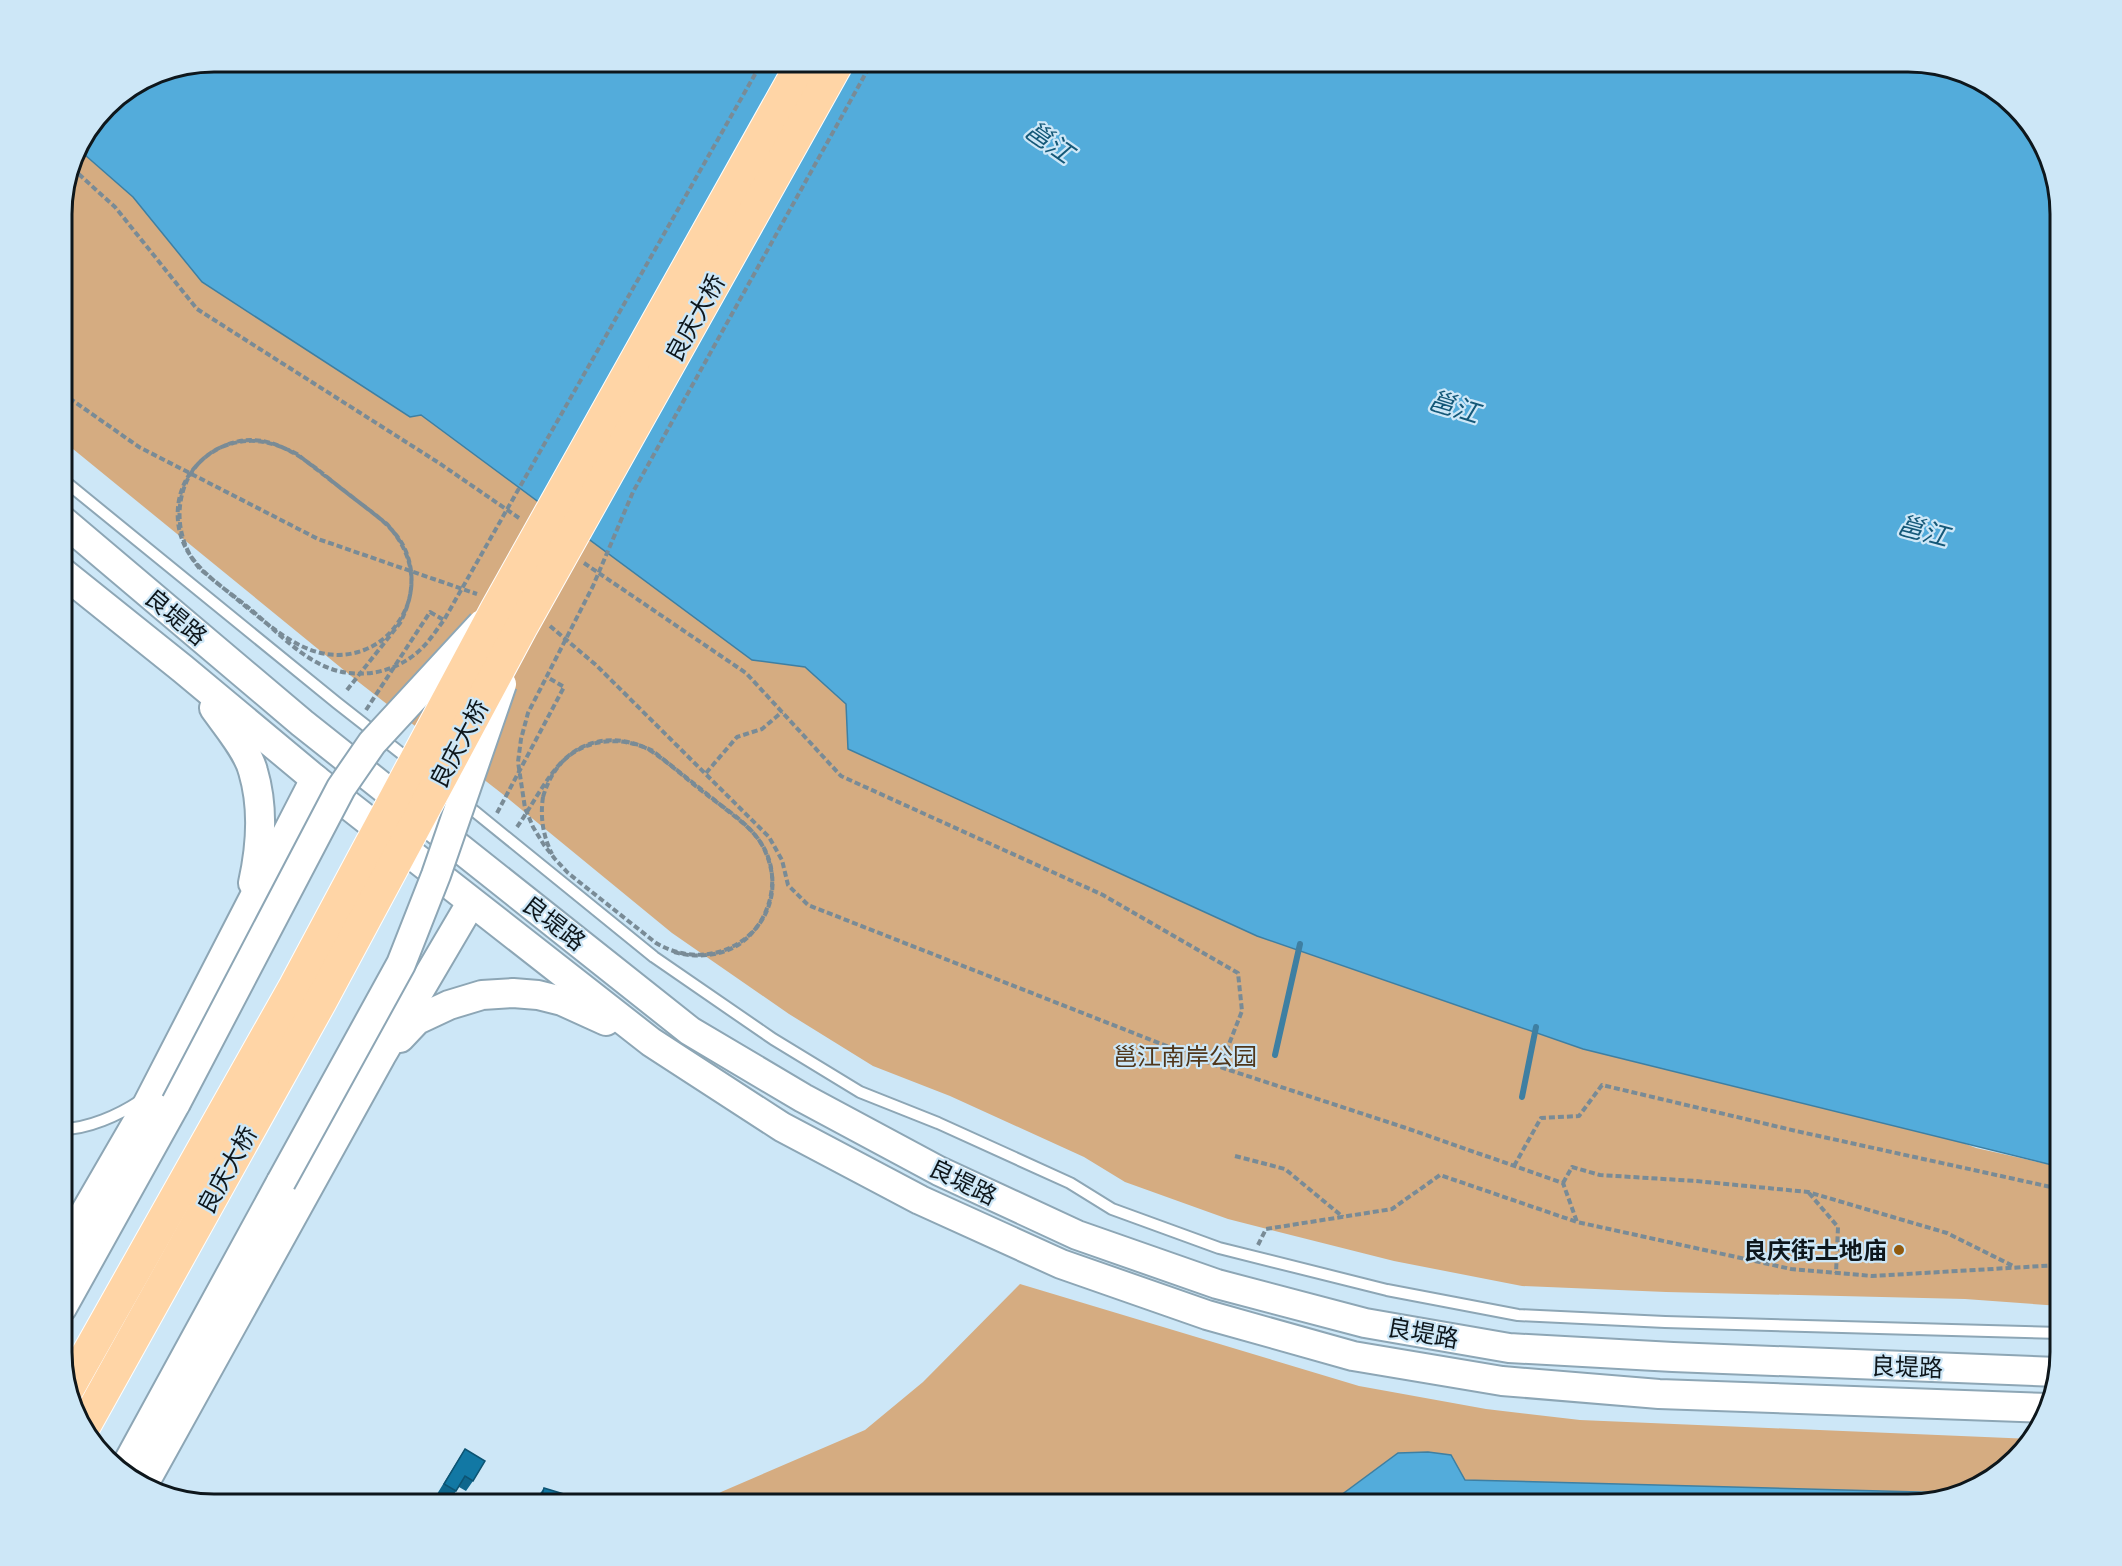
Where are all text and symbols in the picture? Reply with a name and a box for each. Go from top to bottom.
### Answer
water label: 邕江 [1017,112,1084,174]
street label: 良庆大桥 [656,268,734,368]
water label: 邕江 [1424,381,1487,434]
water label: 邕江 [1893,506,1956,557]
street label: 良堤路 [137,580,215,654]
street label: 良庆大桥 [421,693,497,795]
street label: 良堤路 [515,887,593,959]
park label: 邕江南岸公园 [1113,1039,1257,1074]
street label: 良庆大桥 [188,1120,266,1220]
street label: 良堤路 [923,1150,1003,1214]
place label: 良庆街土地庙 [1743,1233,1887,1268]
marker: 良庆街土地庙 [1892,1243,1906,1257]
street label: 良堤路 [1385,1310,1461,1356]
street label: 良堤路 [1870,1348,1944,1386]

